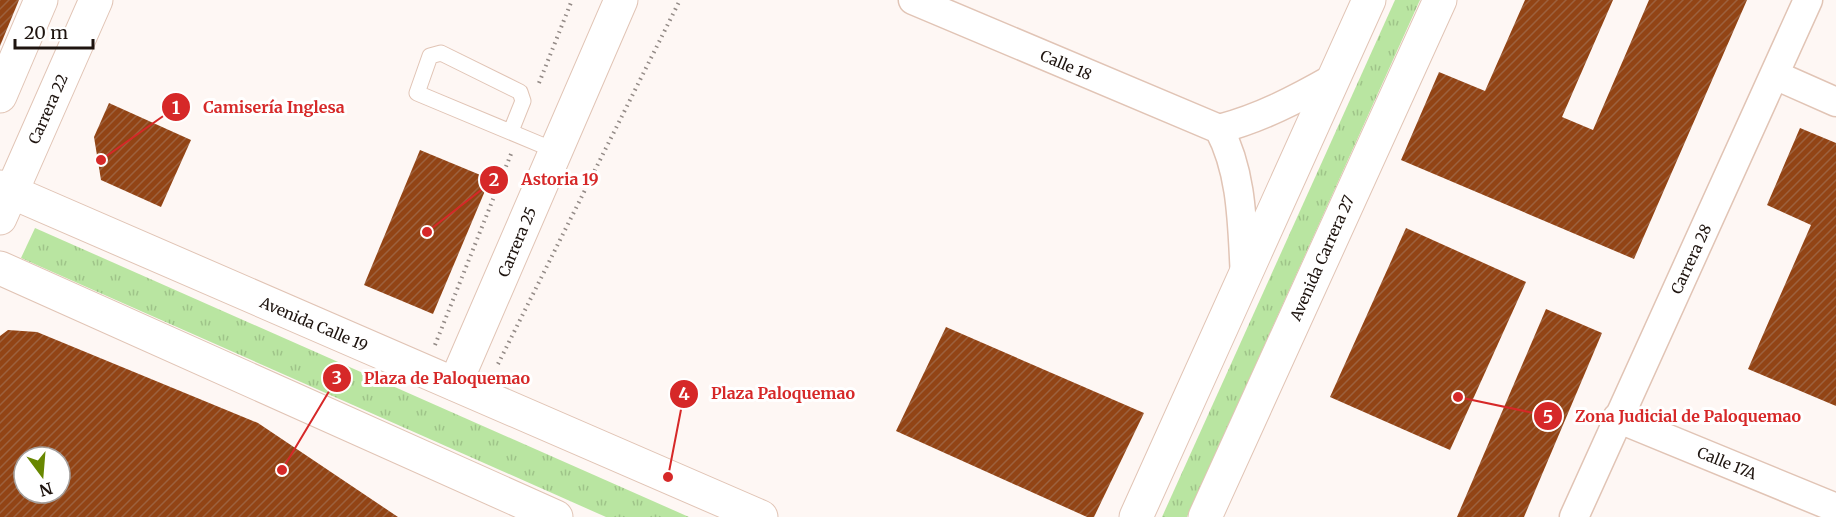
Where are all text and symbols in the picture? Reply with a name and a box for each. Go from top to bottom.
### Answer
scale bar [15,12,93,50]
text: 20 m [24,21,68,44]
street label: Calle 18 [1037,46,1095,84]
street label: Carrera 22 [24,71,72,147]
callout: Camisería Inglesa [161,90,356,124]
text: 1 [172,96,180,119]
text: Camisería Inglesa [203,97,345,117]
callout: Astoria 19 [479,163,610,197]
text: 2 [489,168,499,191]
text: Astoria 19 [520,169,599,189]
street label: Avenida Carrera 27 [1285,192,1358,325]
street label: Carrera 25 [494,204,540,280]
street label: Carrera 28 [1667,221,1715,297]
street label: Avenida Calle 19 [256,292,371,355]
callout: Plaza de Paloquemao [322,361,542,395]
text: 3 [332,366,342,389]
text: Plaza de Paloquemao [364,368,531,388]
callout: Plaza Paloquemao [669,377,867,411]
text: 4 [678,382,690,405]
text: Plaza Paloquemao [711,383,855,403]
callout: Zona Judicial de Paloquemao [1533,399,1813,433]
text: 5 [1543,405,1553,428]
text: Zona Judicial de Paloquemao [1575,406,1802,426]
street label: Calle 17A [1695,443,1760,484]
north arrow [12,445,72,505]
text: N [37,478,55,501]

